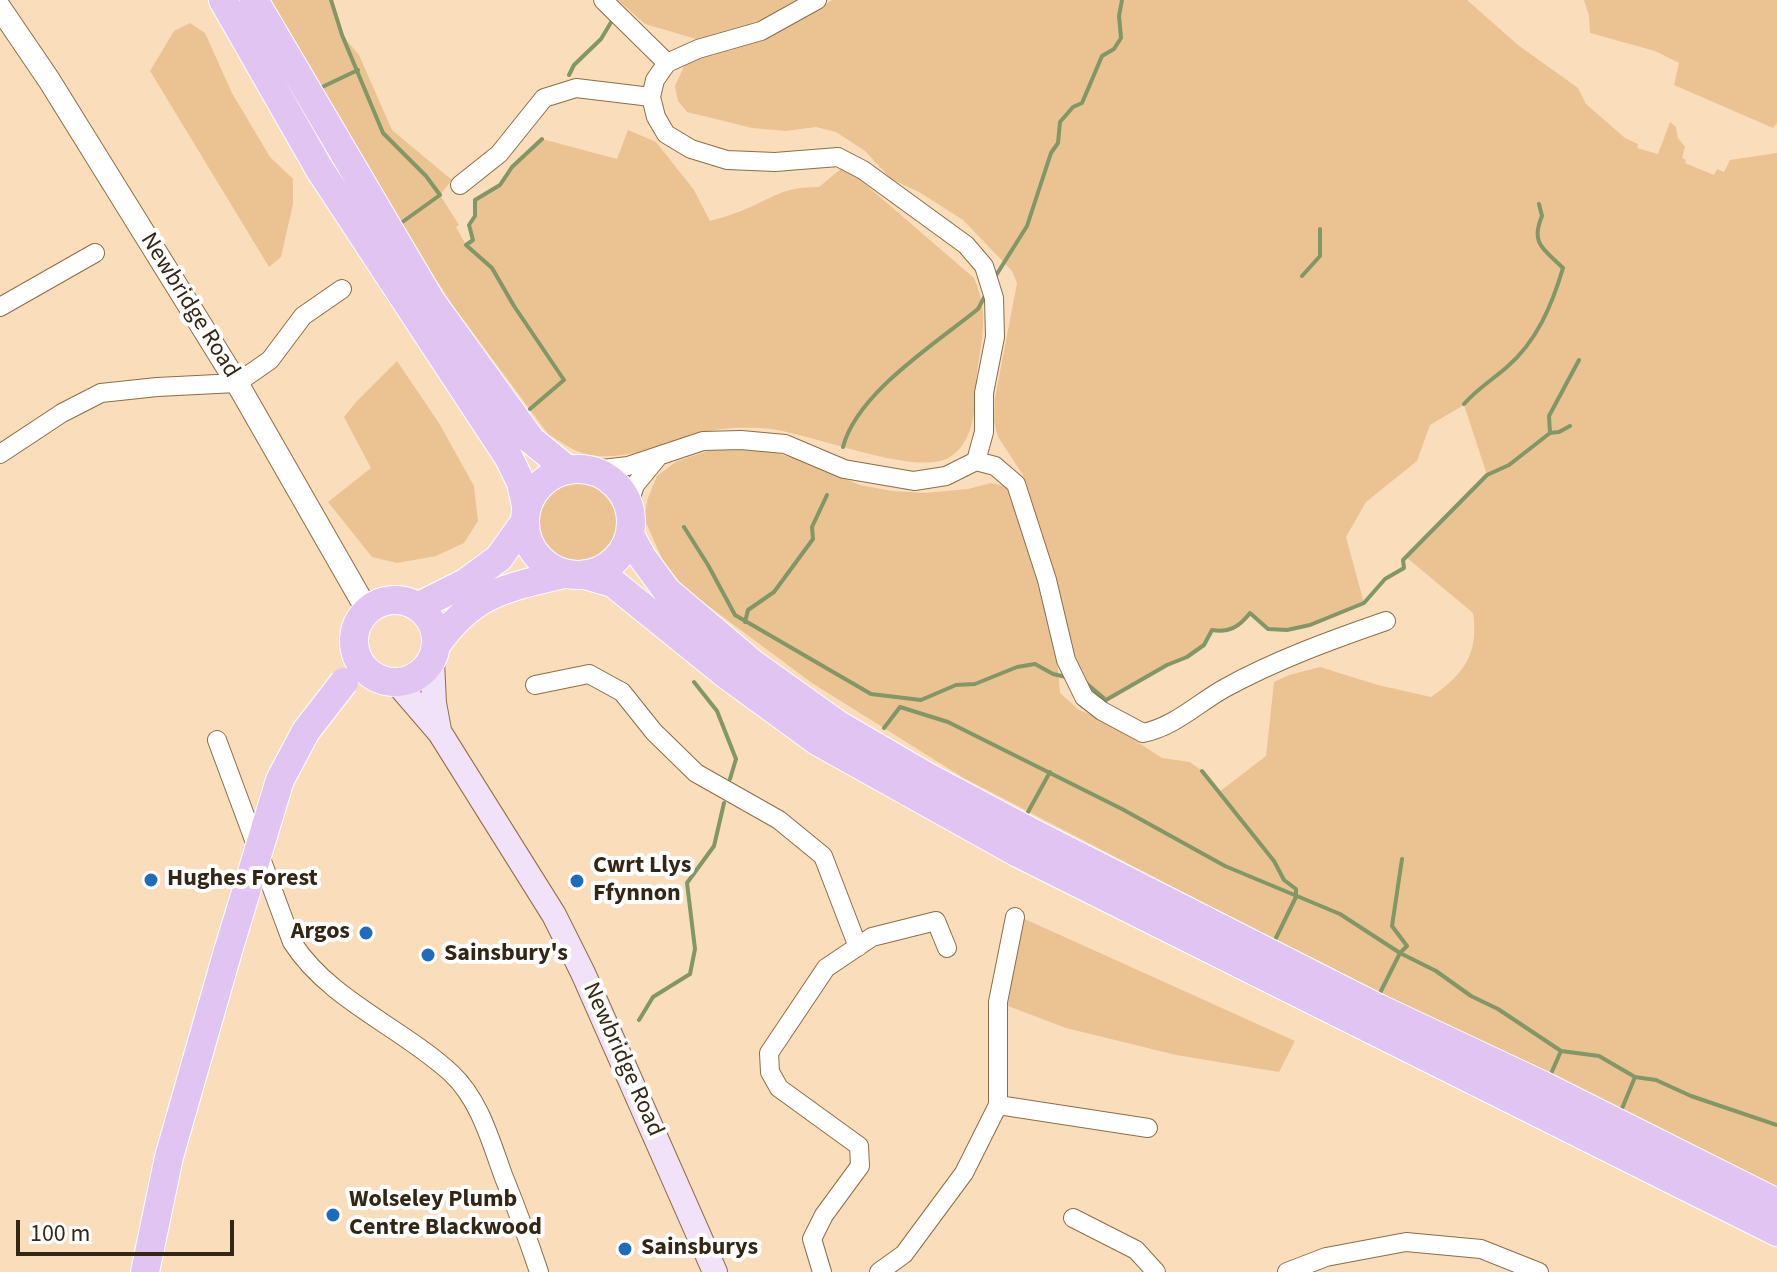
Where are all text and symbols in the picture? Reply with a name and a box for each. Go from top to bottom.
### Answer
street label: Newbridge Road [133,228,245,384]
place label: Cwrt Llys Ffynnon [593,853,691,909]
place label: Hughes Forest [167,866,318,894]
marker: Hughes Forest [142,871,160,889]
marker: Cwrt Llys Ffynnon [568,872,586,890]
place label: Argos [291,919,350,947]
marker: Argos [357,924,375,942]
place label: Sainsbury's [444,941,568,969]
marker: Sainsbury's [419,946,437,964]
street label: Newbridge Road [575,978,669,1142]
place label: Wolseley Plumb Centre Blackwood [349,1187,542,1243]
scale bar [20,1204,238,1254]
marker: Wolseley Plumb Centre Blackwood [324,1206,342,1224]
text: 100 m [30,1216,90,1251]
place label: Sainsburys [641,1235,758,1263]
marker: Sainsburys [616,1240,634,1258]

